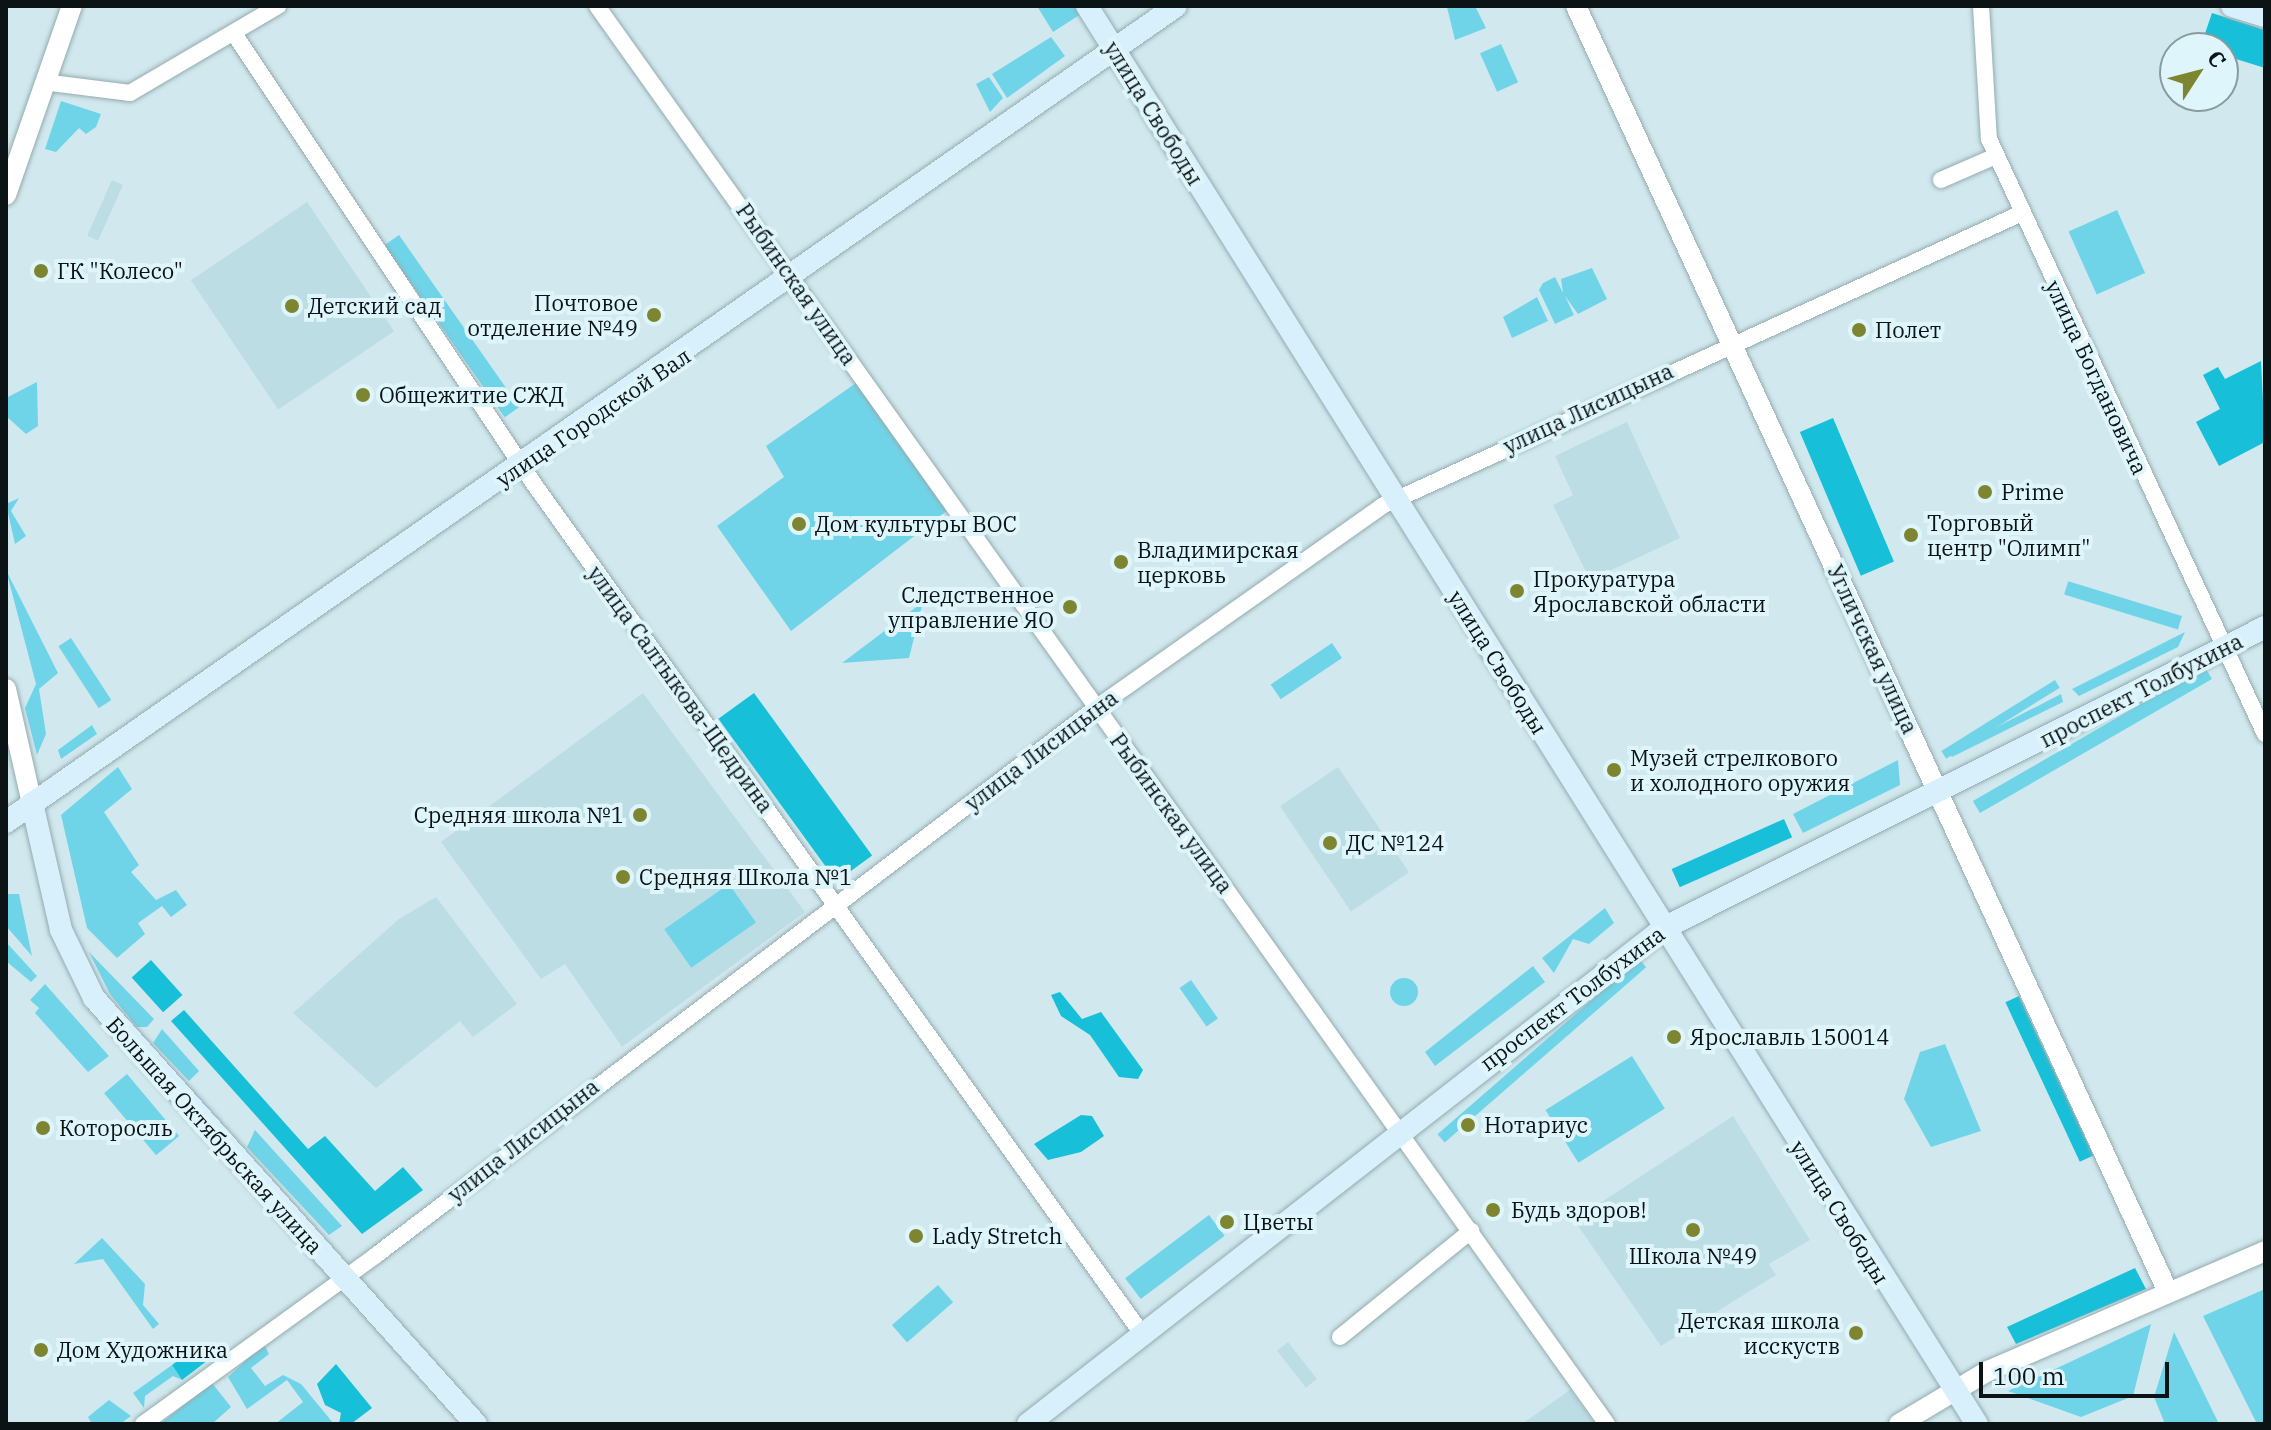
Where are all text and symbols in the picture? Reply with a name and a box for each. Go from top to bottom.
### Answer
north arrow [2159,32,2239,112]
street label: улица Свободы [1099,36,1209,190]
text: С [2201,44,2233,73]
street label: Рыбинская улица [731,198,863,370]
place label: ГК "Колесо" [57,258,183,284]
marker: ГК "Колесо" [32,262,50,280]
street label: улица Богдановича [2040,276,2154,478]
place label: Почтовое отделение №49 [468,289,638,340]
place label: Детский сад [308,293,441,319]
marker: Детский сад [283,297,301,315]
marker: Почтовое отделение №49 [645,306,663,324]
place label: Полет [1875,317,1941,343]
marker: Полет [1850,321,1868,339]
street label: улица Городской Вал [491,342,695,492]
street label: улица Лисицына [1499,357,1677,459]
place label: Общежитие СЖД [379,382,564,408]
marker: Общежитие СЖД [354,386,372,404]
place label: Prime [2001,479,2064,505]
marker: Prime [1976,483,1994,501]
place label: Торговый центр "Олимп" [1927,509,2090,560]
place label: Дом культуры ВОС [815,511,1017,537]
marker: Дом культуры ВОС [790,515,808,533]
marker: Торговый центр "Олимп" [1902,526,1920,544]
place label: Владимирская церковь [1137,536,1299,588]
marker: Владимирская церковь [1112,553,1130,571]
street label: улица Салтыкова-Щедрина [583,560,779,818]
street label: Угличская улица [1822,560,1924,738]
place label: Прокуратура Ярославской области [1533,565,1766,616]
place label: Следственное управление ЯО [888,581,1054,632]
marker: Прокуратура Ярославской области [1508,582,1526,600]
street label: улица Свободы [1443,585,1553,739]
marker: Следственное управление ЯО [1061,598,1079,616]
street label: проспект Толбухина [2035,627,2247,753]
street label: улица Лисицына [959,684,1123,816]
street label: Рыбинская улица [1105,728,1239,898]
place label: Музей стрелкового и холодного оружия [1630,744,1850,796]
marker: Музей стрелкового и холодного оружия [1605,761,1623,779]
place label: Средняя школа №1 [414,802,624,828]
marker: Средняя школа №1 [631,806,649,824]
place label: ДС №124 [1346,830,1444,856]
marker: ДС №124 [1321,834,1339,852]
place label: Средняя Школа №1 [639,864,852,890]
marker: Средняя Школа №1 [614,868,632,886]
street label: проспект Толбухина [1475,920,1669,1076]
street label: Большая Октябрьская улица [101,1011,329,1259]
place label: Ярославль 150014 [1690,1024,1889,1050]
marker: Ярославль 150014 [1665,1028,1683,1046]
street label: улица Лисицына [442,1073,604,1207]
place label: Нотариус [1484,1112,1588,1138]
place label: Которосль [59,1115,173,1141]
marker: Нотариус [1459,1116,1477,1134]
marker: Которосль [34,1119,52,1137]
street label: улица Свободы [1785,1135,1895,1289]
place label: Будь здоров! [1511,1197,1647,1223]
marker: Будь здоров! [1482,1199,1504,1221]
place label: Цветы [1243,1209,1314,1235]
marker: Цветы [1218,1213,1236,1231]
marker: Школа №49 [1684,1221,1702,1239]
place label: Lady Stretch [932,1223,1062,1249]
marker: Lady Stretch [907,1227,925,1245]
place label: Школа №49 [1629,1243,1757,1269]
place label: Детская школа исскуств [1678,1307,1840,1358]
marker: Детская школа исскуств [1847,1324,1865,1342]
place label: Дом Художника [57,1337,228,1363]
marker: Дом Художника [32,1341,50,1359]
scale bar [1983,1346,2173,1396]
text: 100 m [1993,1360,2065,1392]

